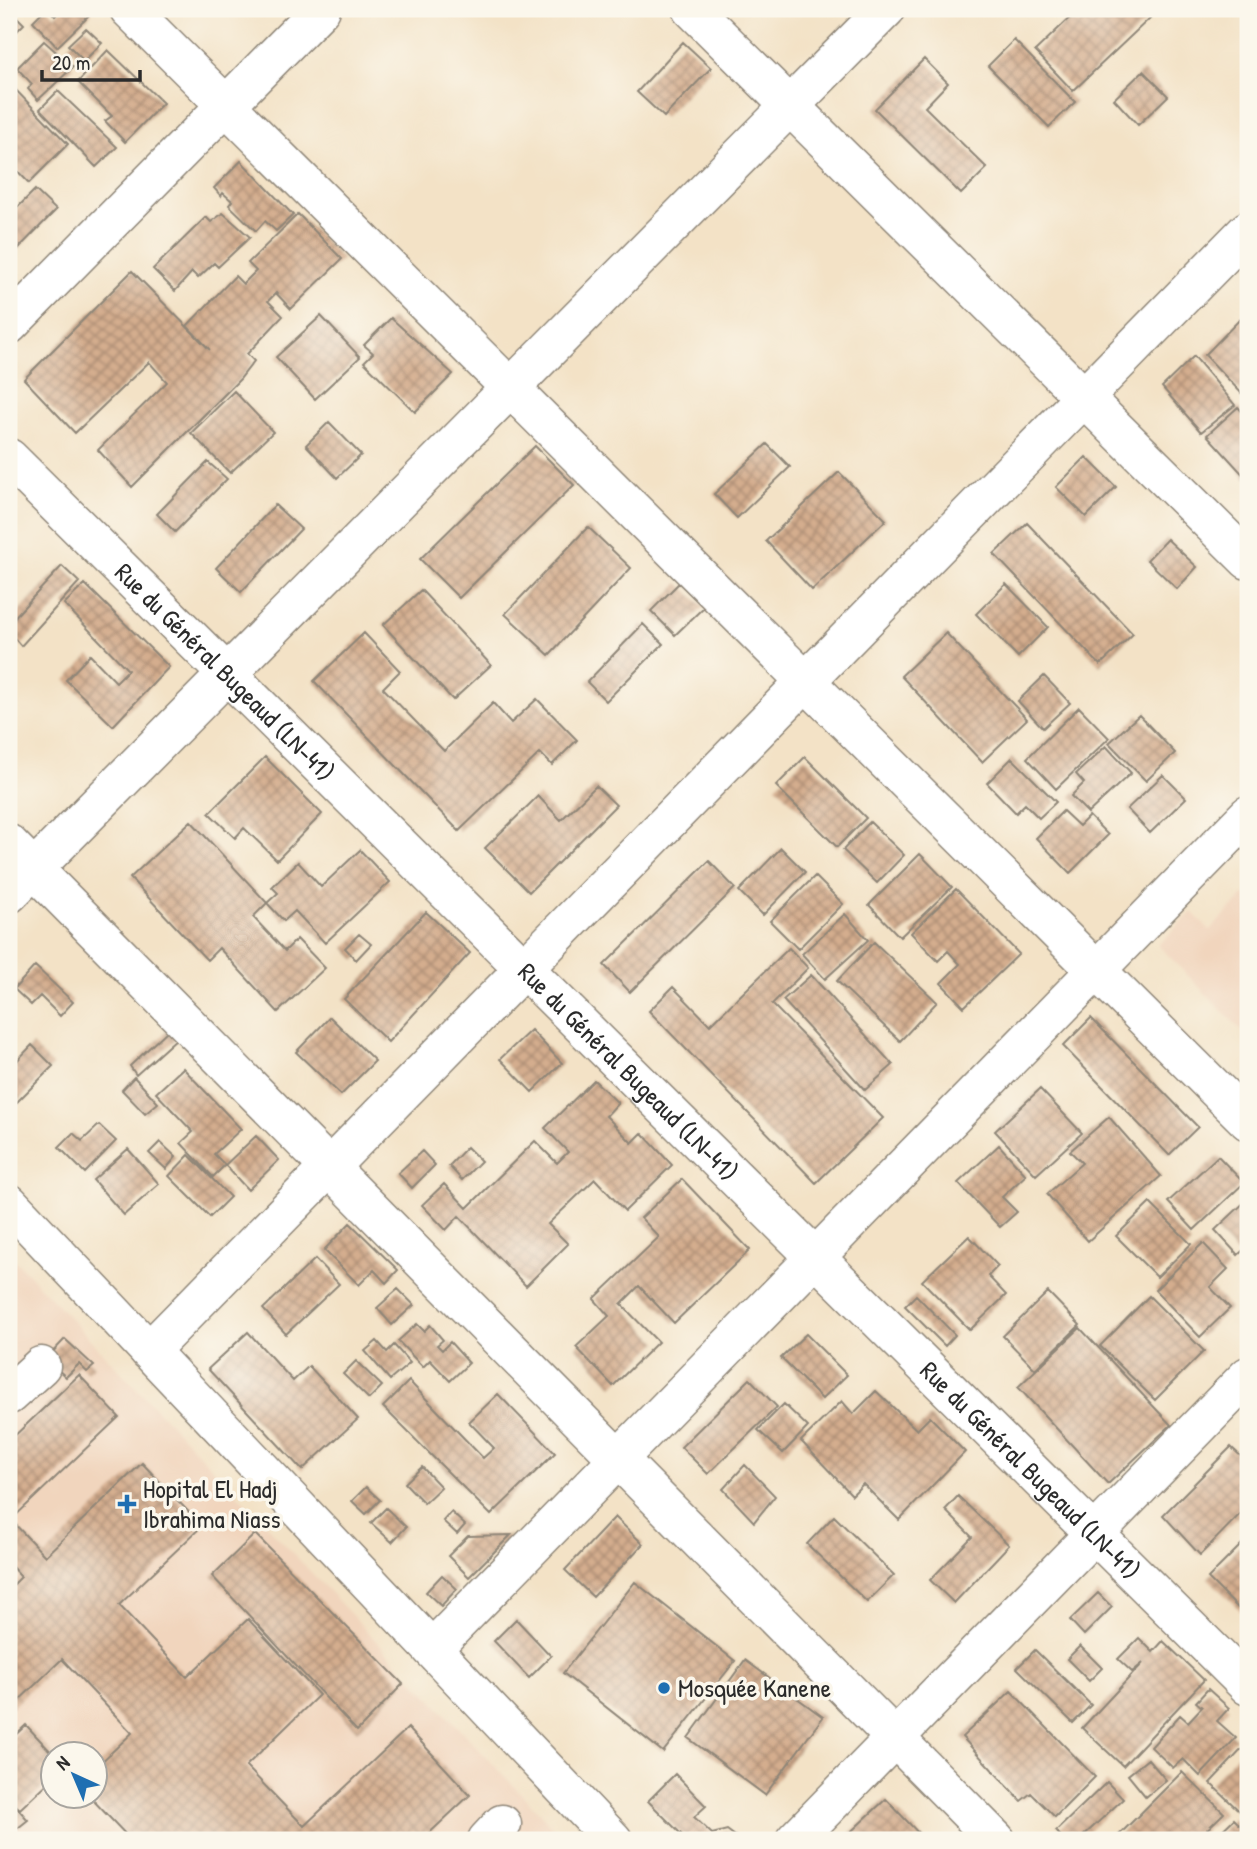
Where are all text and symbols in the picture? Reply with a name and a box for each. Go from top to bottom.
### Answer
scale bar [42,38,140,82]
text: 20 m [52,48,90,77]
street label: Rue du Général Bugeaud (LN-41) [108,555,343,789]
street label: Rue du Général Bugeaud (LN-41) [511,955,746,1188]
street label: Rue du Général Bugeaud (LN-41) [913,1353,1148,1587]
place label: Hopital El Hadj Ibrahima Niass [143,1471,281,1536]
marker: Hopital El Hadj Ibrahima Niass [117,1494,137,1514]
place label: Mosquée Kanene [678,1670,831,1705]
marker: Mosquée Kanene [656,1680,672,1696]
north arrow [38,1741,108,1811]
text: N [50,1750,75,1776]

